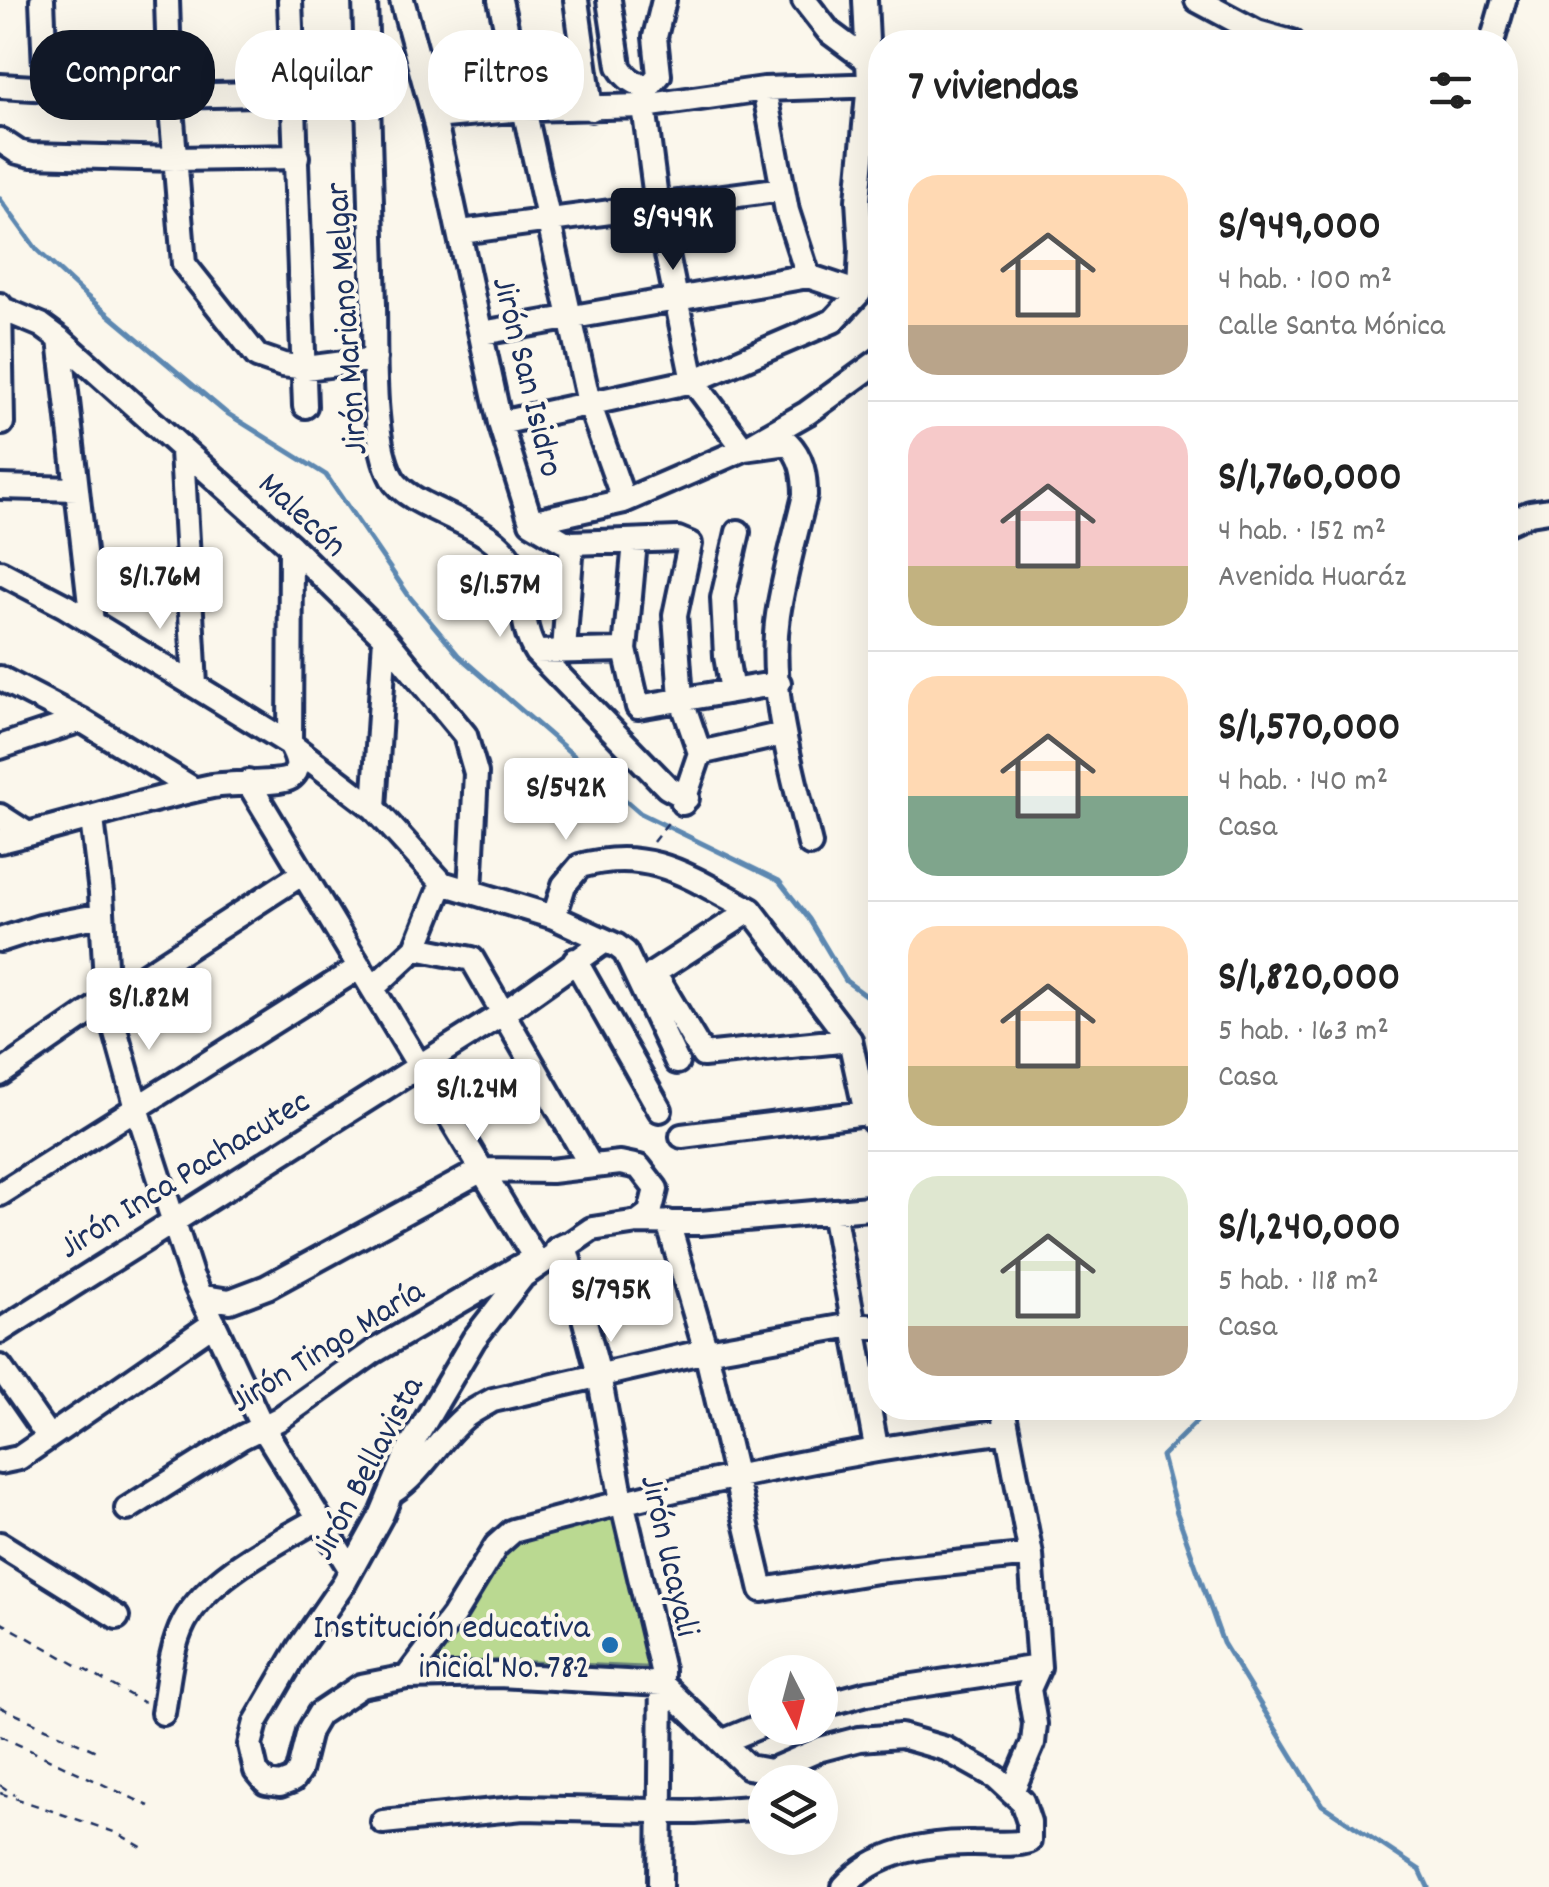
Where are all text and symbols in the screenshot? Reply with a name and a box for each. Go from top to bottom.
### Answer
chip: Comprar [30,30,215,120]
chip: Alquilar [235,30,408,120]
chip: Filtros [428,30,584,120]
text: 7 viviendas [908,60,1079,120]
icon: filters [1423,63,1478,118]
street label: Jirón Mariano Melgar [315,181,383,457]
pin: S/949K [592,188,754,273]
text: S/949K [633,197,713,243]
text: S/949,000 [1218,199,1381,259]
icon: home [988,215,1108,335]
text: 4 hab. · 100 m² [1218,259,1392,305]
street label: Jirón San Isidro [476,272,574,483]
text: Calle Santa Mónica [1218,305,1445,351]
text: S/1,760,000 [1218,450,1402,510]
street label: Malecón [245,462,357,571]
icon: home [988,466,1108,586]
text: 4 hab. · 152 m² [1218,510,1386,556]
pin: S/1.76M [68,547,252,632]
pin: S/1.57M [408,555,592,640]
text: S/1.76M [119,556,201,602]
text: Avenida Huaráz [1218,556,1406,602]
text: S/1.57M [459,564,541,610]
text: S/1,570,000 [1218,700,1401,760]
icon: home [988,716,1108,836]
pin: S/542K [485,758,647,843]
text: 4 hab. · 140 m² [1218,760,1388,806]
text: S/542K [526,767,606,813]
text: Casa [1218,806,1277,852]
text: S/1,820,000 [1218,950,1400,1010]
icon: home [988,966,1108,1086]
pin: S/1.82M [57,968,241,1053]
text: S/1.82M [108,977,190,1023]
text: 5 hab. · 163 m² [1218,1010,1389,1056]
text: Casa [1218,1056,1277,1102]
pin: S/1.24M [385,1059,569,1144]
text: S/1.24M [436,1068,518,1114]
street label: Jirón Inca Pachacutec [50,1079,321,1274]
text: S/1,240,000 [1218,1200,1401,1260]
icon: home [988,1216,1108,1336]
pin: S/795K [530,1260,692,1345]
text: 5 hab. · 118 m² [1218,1260,1379,1306]
street label: Jirón Tingo María [222,1268,436,1428]
text: S/795K [571,1269,651,1315]
text: Casa [1218,1306,1277,1352]
street label: Jirón Bellavista [300,1368,439,1570]
street label: Jirón Ucayali [624,1470,710,1642]
place label: Institución educativa inicial No. 782 [313,1605,591,1695]
marker: Institución educativa inicial No. 782 [599,1634,621,1656]
north arrow [748,1655,838,1745]
map controls [748,1655,838,1855]
button: layers [748,1765,838,1855]

